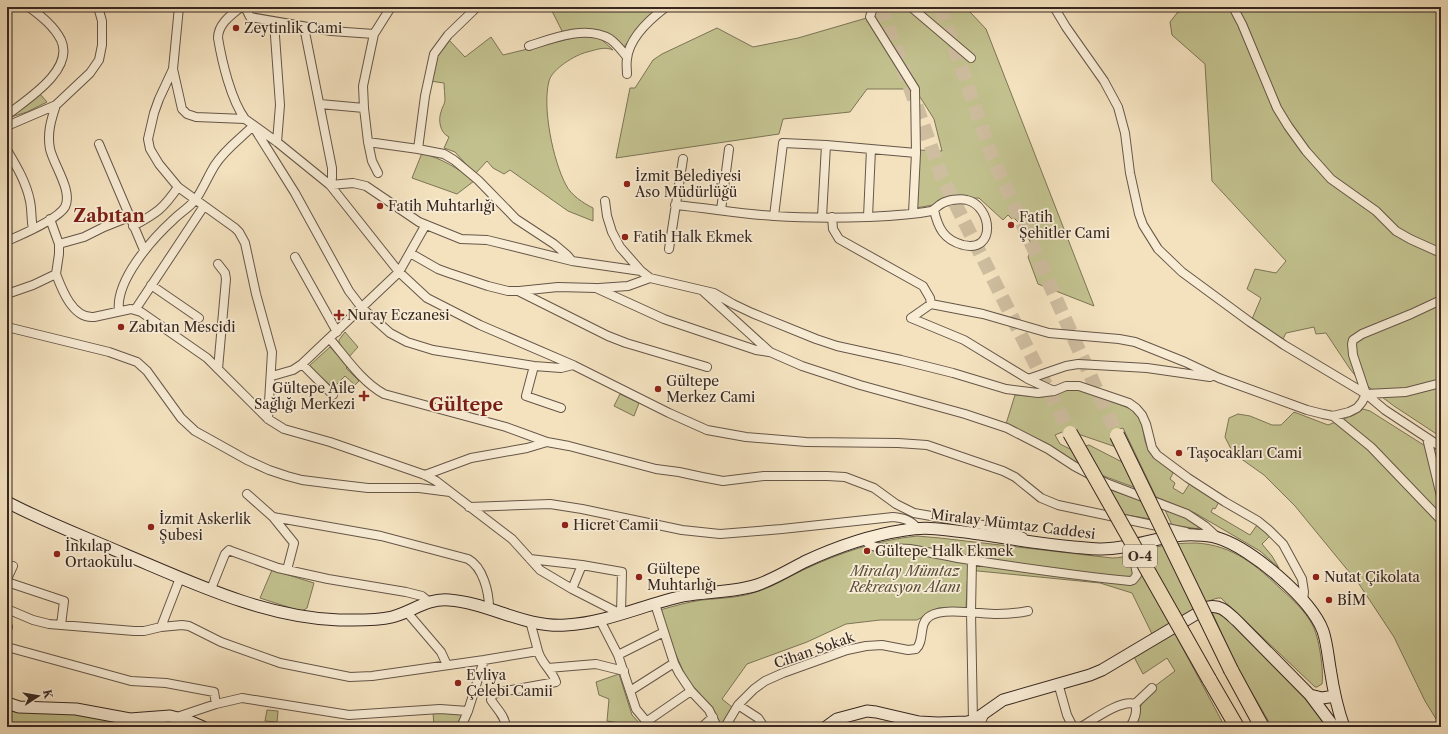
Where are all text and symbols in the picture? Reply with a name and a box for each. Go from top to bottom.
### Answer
place label: Zeytinlik Cami [244,19,342,37]
marker: Zeytinlik Cami [231,23,241,33]
place label: İzmit Belediyesi Aso Müdürlüğü [634,167,741,201]
marker: İzmit Belediyesi Aso Müdürlüğü [622,179,632,189]
place label: Fatih Muhtarlığı [388,197,495,215]
marker: Fatih Muhtarlığı [375,201,385,211]
district label: Zabıtan [73,205,145,227]
place label: Fatih Şehitler Cami [1019,208,1110,242]
marker: Fatih Şehitler Cami [1006,220,1016,230]
place label: Fatih Halk Ekmek [633,228,753,246]
marker: Fatih Halk Ekmek [620,232,630,242]
place label: Nuray Eczanesi [347,306,449,324]
marker: Nuray Eczanesi [334,310,344,320]
place label: Zabıtan Mescidi [129,318,236,336]
marker: Zabıtan Mescidi [116,322,126,332]
place label: Gültepe Merkez Cami [666,372,755,406]
place label: Gültepe Aile Sağlığı Merkezi [254,379,355,413]
marker: Gültepe Merkez Cami [653,384,663,394]
marker: Gültepe Aile Sağlığı Merkezi [358,390,370,402]
district label: Gültepe [429,394,503,416]
place label: Taşocakları Cami [1187,444,1302,462]
marker: Taşocakları Cami [1174,448,1184,458]
street label: Miralay Mümtaz Caddesi [930,505,1096,543]
place label: İzmit Askerlik Şubesi [159,510,252,544]
place label: Hicret Camii [573,516,659,534]
marker: Hicret Camii [560,520,570,530]
marker: İzmit Askerlik Şubesi [146,522,156,532]
place label: İnkılap Ortaokulu [65,537,133,571]
place label: Gültepe Halk Ekmek [875,542,1014,560]
road number: O-4 [1123,545,1157,567]
marker: Gültepe Halk Ekmek [862,546,872,556]
marker: İnkılap Ortaokulu [52,549,62,559]
place label: Gültepe Muhtarlığı [647,560,716,594]
park label: Miralay Mümtaz Rekreasyon Alanı [848,562,961,596]
place label: Nutat Çikolata [1324,568,1421,586]
marker: Gültepe Muhtarlığı [634,572,644,582]
marker: Nutat Çikolata [1311,572,1321,582]
place label: BİM [1337,591,1366,609]
marker: BİM [1324,595,1334,605]
street label: Cihan Sokak [771,628,857,672]
place label: Evliya Çelebi Camii [466,666,553,700]
north arrow [18,676,58,716]
marker: Evliya Çelebi Camii [453,678,463,688]
text: K [40,688,56,701]

